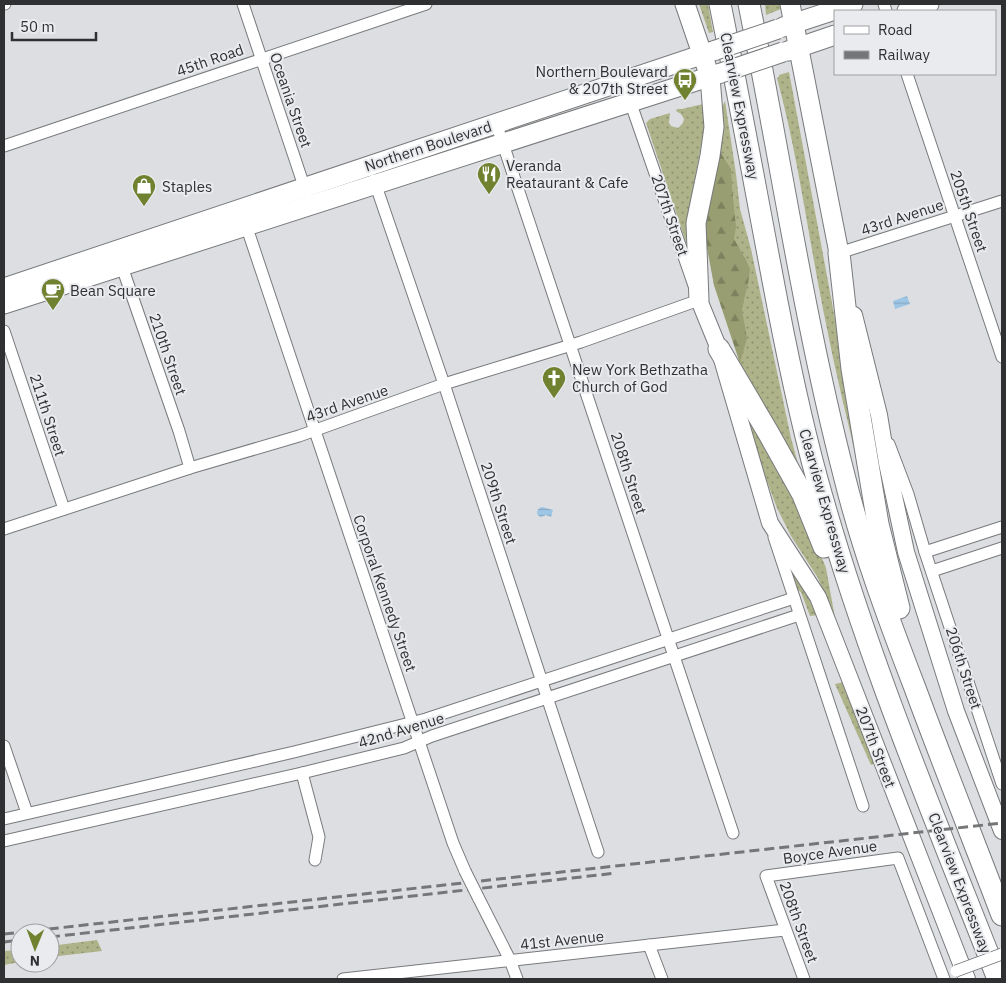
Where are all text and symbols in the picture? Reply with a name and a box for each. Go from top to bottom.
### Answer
scale bar [12,10,96,42]
legend [834,10,996,75]
text: 50 m [20,17,55,36]
text: Road [878,20,913,39]
street label: Clearview Expressway [716,31,764,182]
street label: 45th Road [174,40,246,80]
text: Railway [878,45,931,64]
street label: Oceania Street [266,50,316,150]
place label: Northern Boulevard & 207th Street [536,62,668,98]
bus stop icon: Northern Boulevard & 207th Street [672,67,698,101]
street label: Northern Boulevard [362,117,494,175]
place label: Veranda Reataurant & Cafe [506,156,629,192]
restaurant icon: Veranda Reataurant & Cafe [476,161,502,195]
street label: 205th Street [946,167,992,255]
street label: 207th Street [647,171,693,259]
shop icon: Staples [131,173,157,207]
place label: Staples [162,177,212,196]
street label: 43rd Avenue [858,195,946,239]
cafe icon: Bean Square [40,277,66,311]
place label: Bean Square [70,281,156,300]
street label: 210th Street [145,310,191,398]
place label: New York Bethzatha Church of God [572,360,708,396]
church icon: New York Bethzatha Church of God [541,365,567,399]
street label: 211th Street [26,371,70,459]
street label: 43rd Avenue [303,380,391,426]
street label: Clearview Expressway [795,426,855,576]
street label: 208th Street [607,429,651,517]
street label: 209th Street [477,459,521,547]
street label: Corporal Kennedy Street [349,512,421,674]
street label: 206th Street [942,624,986,712]
street label: 207th Street [852,704,900,790]
street label: 42nd Avenue [356,708,446,752]
street label: Clearview Expressway [924,810,996,957]
street label: Boyce Avenue [782,836,878,868]
street label: 208th Street [775,879,823,965]
north arrow [10,923,60,973]
street label: 41st Avenue [519,926,605,954]
text: N [30,952,40,970]

